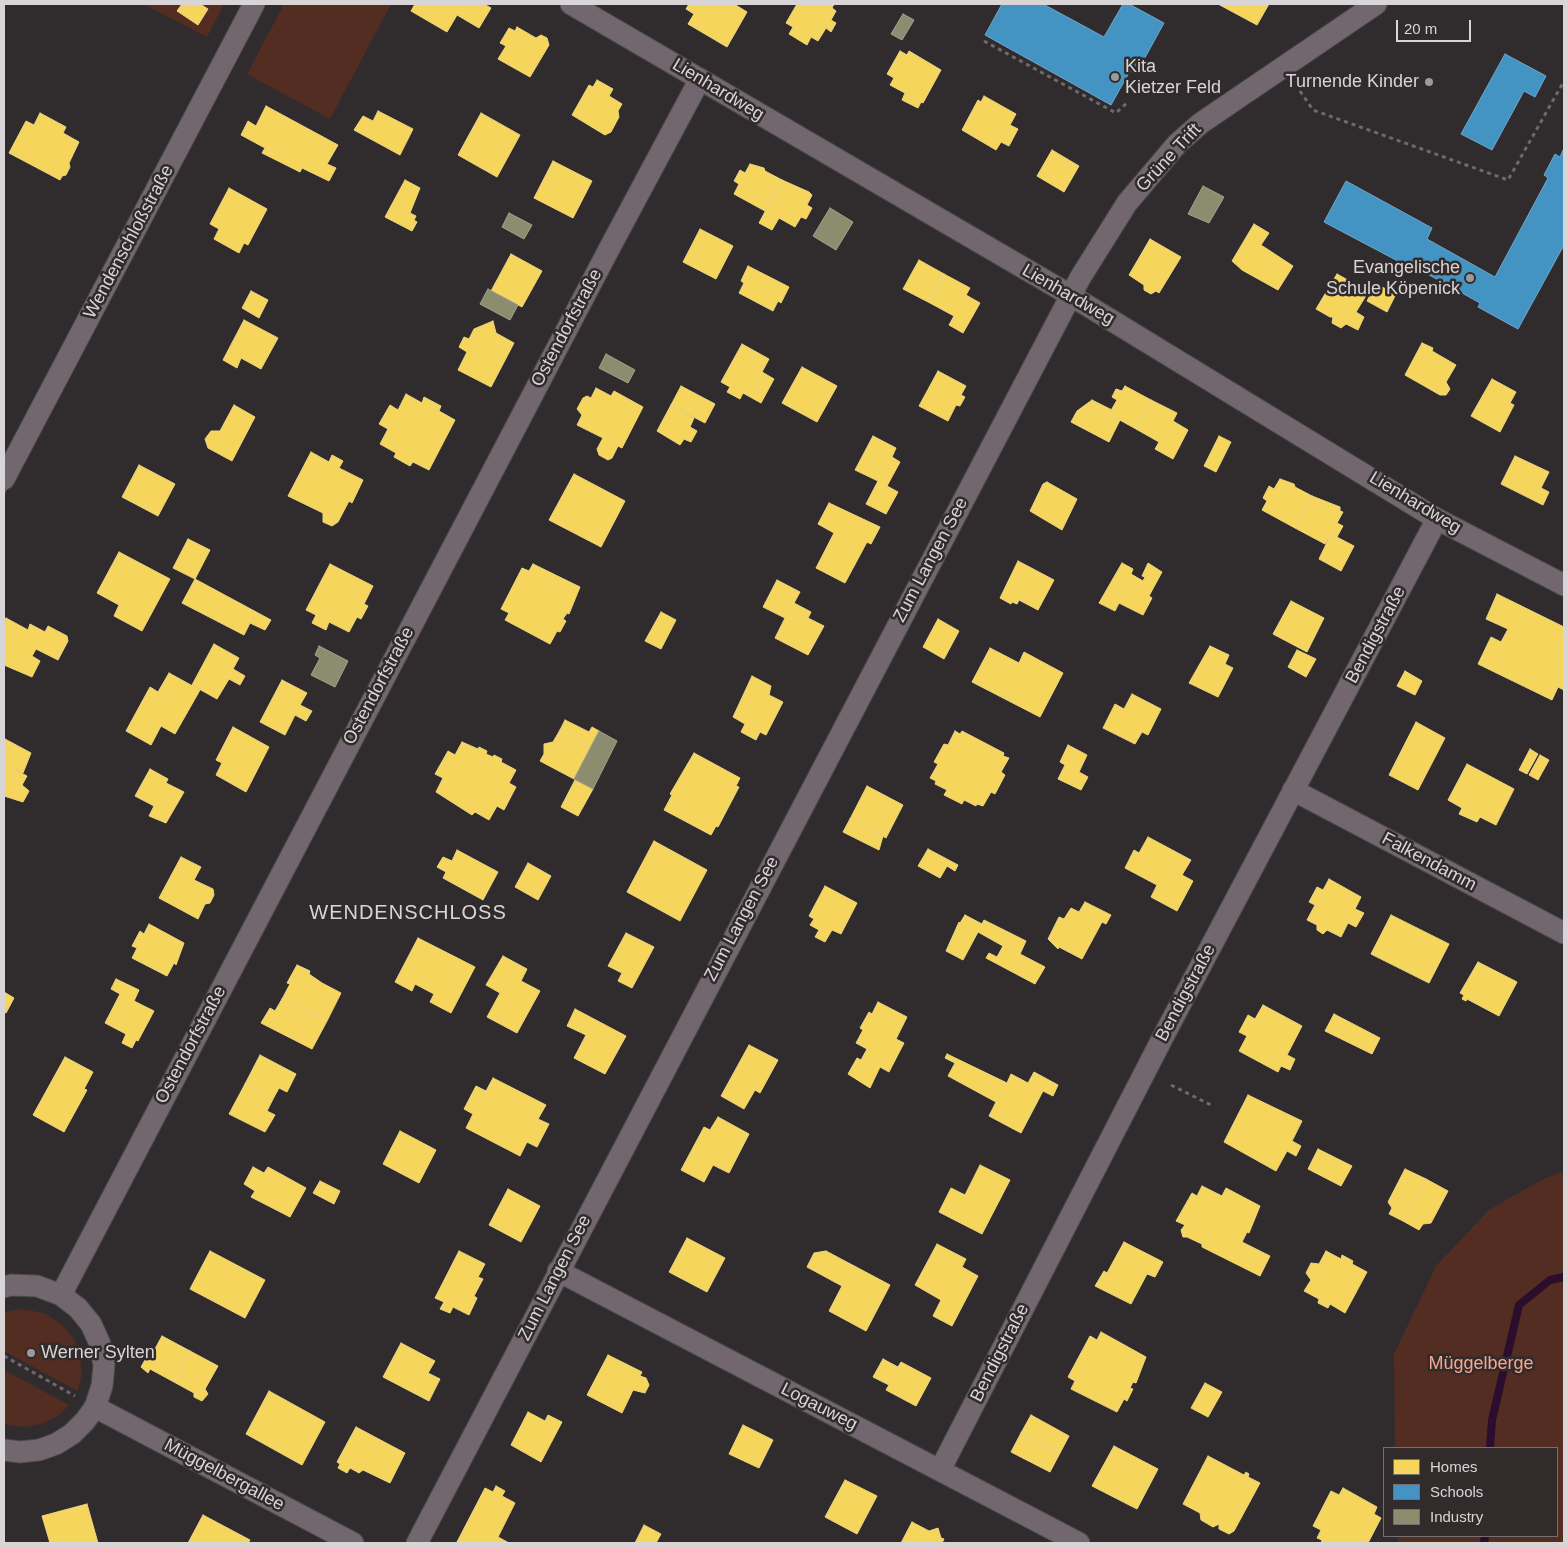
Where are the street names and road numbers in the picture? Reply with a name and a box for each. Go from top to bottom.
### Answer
street label: Lienhardweg [668,54,768,126]
street label: Grüne Trift [1132,119,1206,197]
street label: Wendenschloßstraße [79,162,179,322]
street label: Lienhardweg [1018,260,1118,330]
street label: Ostendorfstraße [527,266,607,390]
street label: Lienhardweg [1365,467,1465,539]
street label: Zum Langen See [889,494,973,626]
street label: Bendigstraße [1341,583,1411,687]
street label: Ostendorfstraße [339,624,419,748]
street label: Falkendamm [1378,828,1480,896]
street label: Zum Langen See [700,853,784,985]
street label: Bendigstraße [1151,941,1221,1045]
street label: Ostendorfstraße [151,983,231,1107]
street label: Zum Langen See [514,1212,596,1344]
street label: Bendigstraße [966,1300,1034,1406]
street label: Logauweg [777,1379,861,1435]
street label: Müggelbergallee [160,1434,288,1516]

